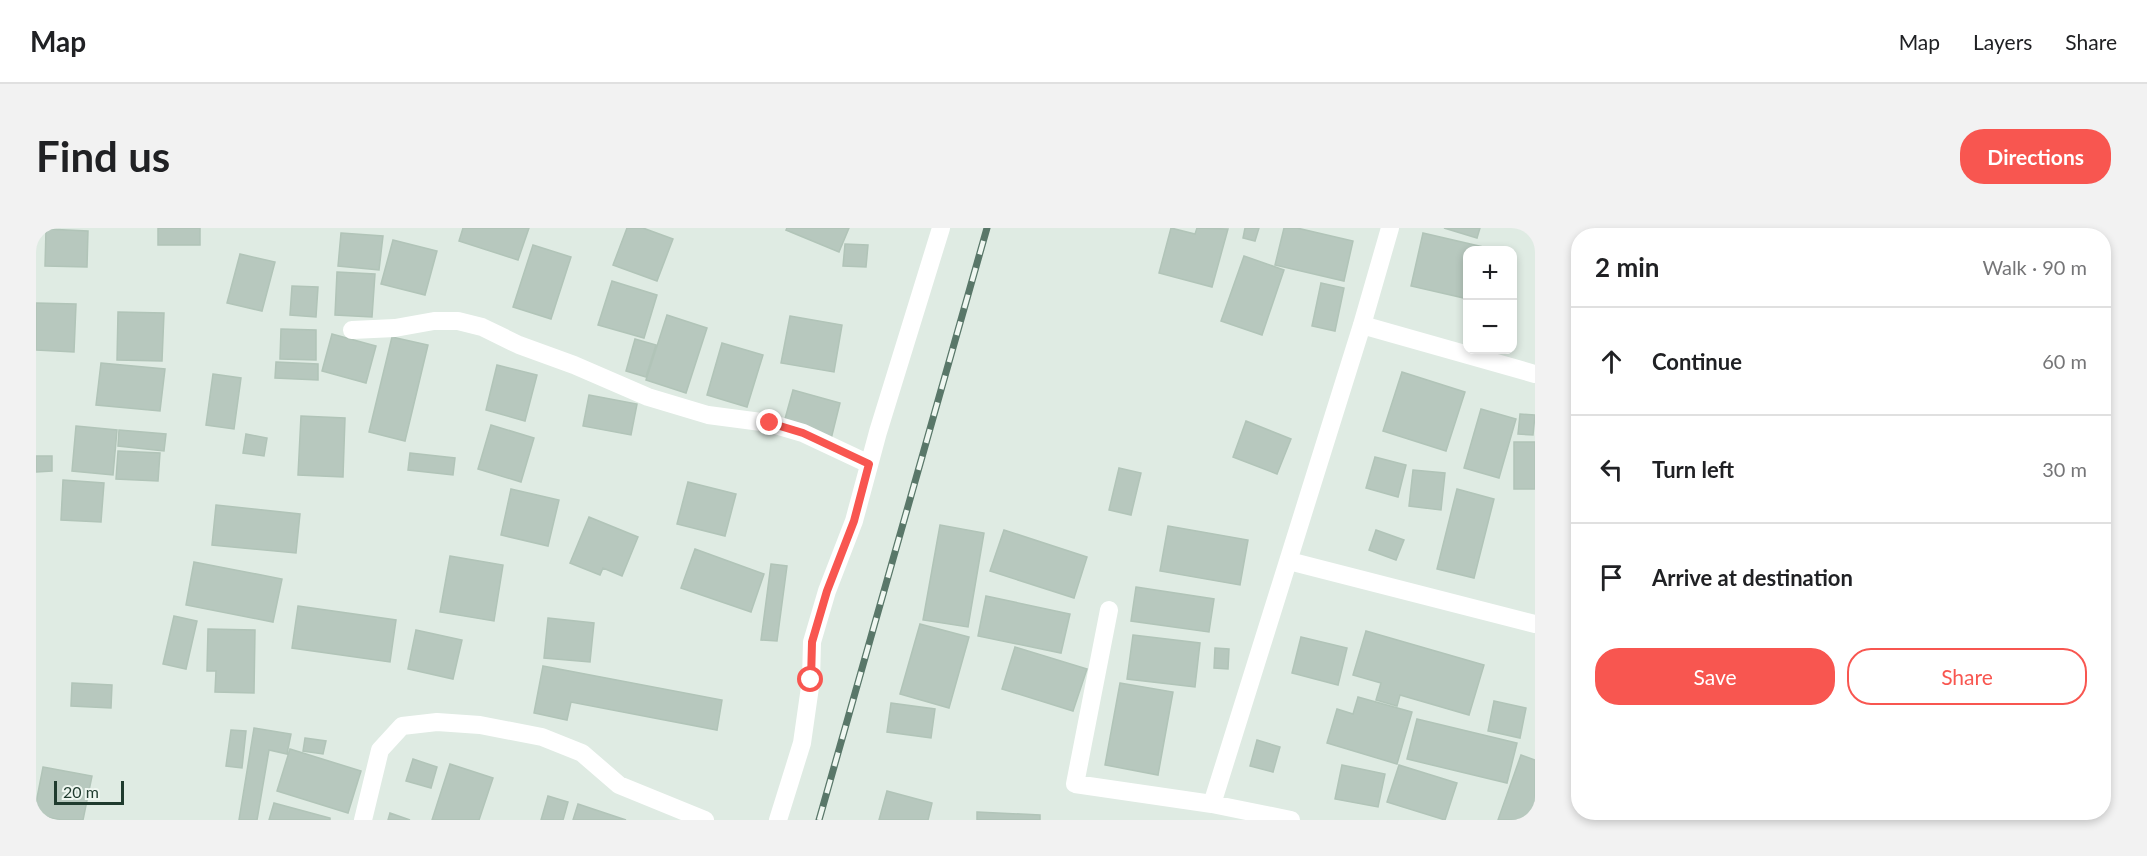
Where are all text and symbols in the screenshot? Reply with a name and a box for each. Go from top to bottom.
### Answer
text: Map [30,24,86,58]
text: Map [1899,29,1940,54]
text: Layers [1973,29,2032,54]
text: Share [2065,29,2117,54]
button: Directions [1960,129,2111,184]
text: Find us [36,131,170,181]
map controls [1463,246,1517,354]
button: + [1463,246,1517,300]
text: 2 min [1595,251,1659,283]
text: Walk · 90 m [1982,255,2087,279]
button: − [1463,300,1517,354]
icon: ahead [1595,345,1628,378]
text: Continue [1652,348,1742,375]
text: 60 m [2042,349,2087,373]
route end [756,409,782,435]
icon: left [1595,453,1628,486]
text: Turn left [1652,456,1734,483]
text: 30 m [2042,457,2087,481]
icon: arrive [1595,561,1628,594]
text: Arrive at destination [1652,564,1853,591]
button: Save [1595,648,1835,705]
button: Share [1847,648,2087,705]
route start [797,666,823,692]
scale bar [54,778,124,806]
text: 20 m [63,782,99,801]

